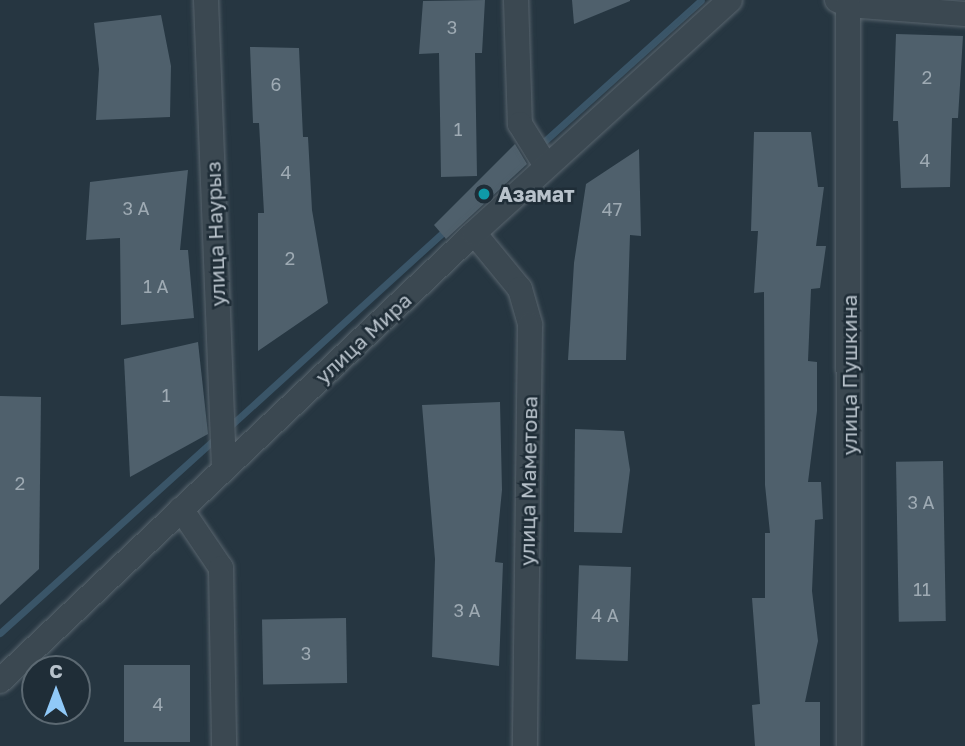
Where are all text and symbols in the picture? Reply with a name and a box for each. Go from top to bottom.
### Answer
house number: 3 [447,16,457,38]
house number: 2 [922,66,932,88]
house number: 6 [271,73,281,95]
house number: 1 [454,118,462,140]
house number: 4 [920,149,930,171]
street label: улица Наурыз [200,161,230,307]
house number: 4 [281,161,291,183]
place label: Азамат [498,181,575,207]
marker: Азамат [476,186,492,202]
house number: 3 А [122,197,150,219]
house number: 47 [602,198,622,220]
house number: 2 [285,247,295,269]
house number: 1 А [143,275,169,297]
street label: улица Мира [310,287,416,389]
street label: улица Пушкина [836,295,862,455]
house number: 1 [162,384,170,406]
street label: улица Маметова [514,396,542,566]
house number: 2 [15,472,25,494]
house number: 3 А [907,491,935,513]
house number: 11 [913,578,931,600]
house number: 3 А [453,599,481,621]
house number: 4 А [591,604,619,626]
house number: 3 [301,642,311,664]
north arrow [21,655,91,725]
text: С [49,659,63,682]
house number: 4 [153,693,163,715]

